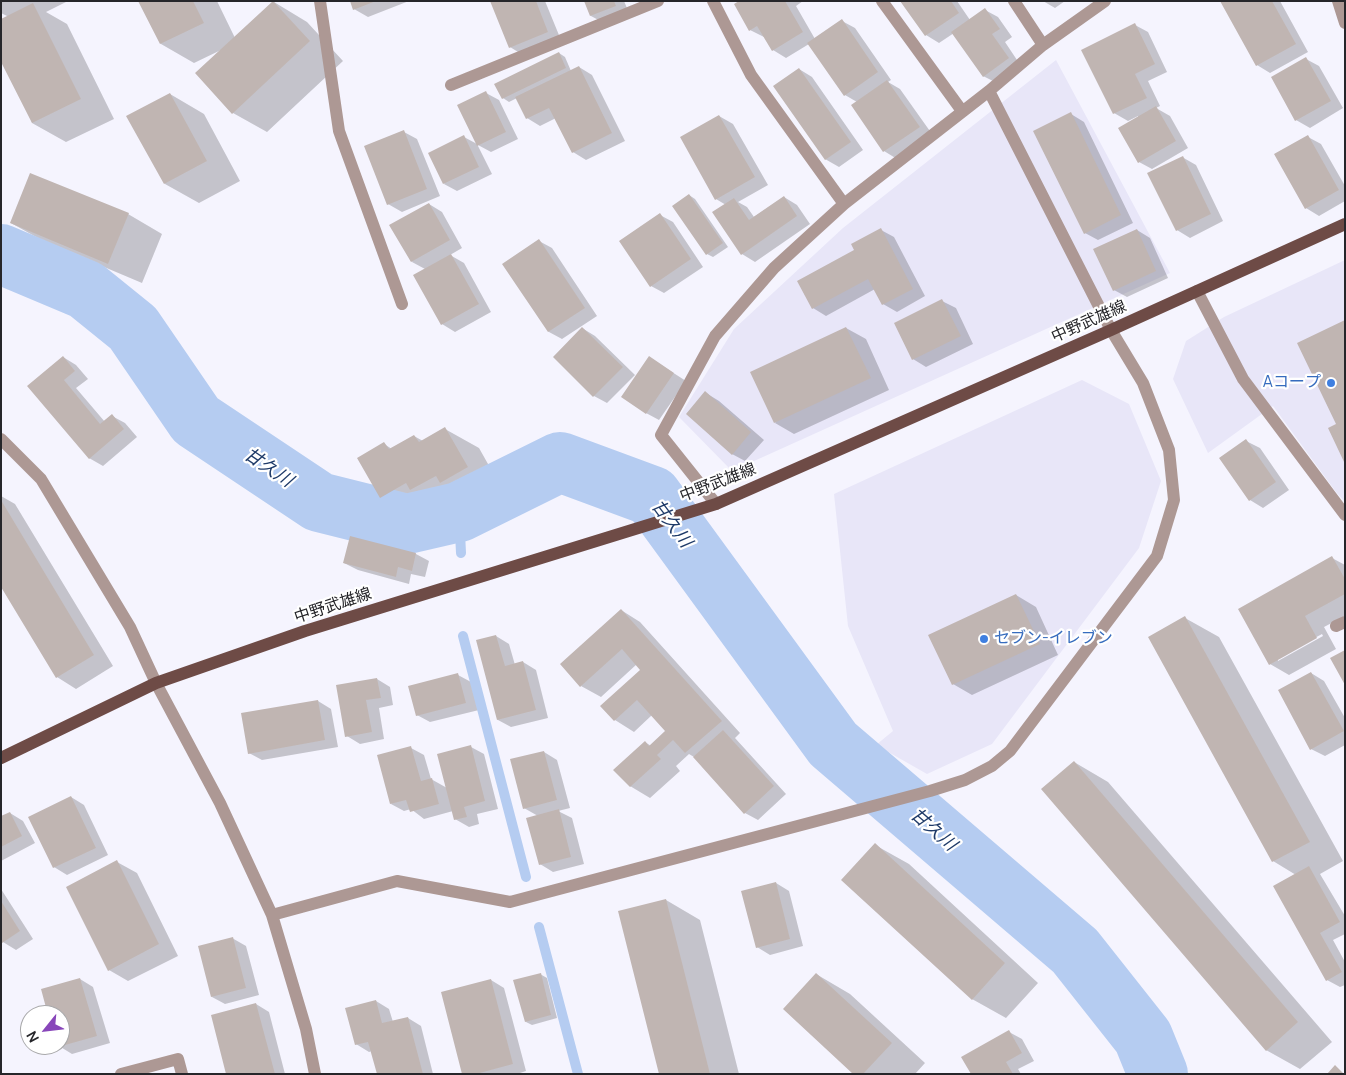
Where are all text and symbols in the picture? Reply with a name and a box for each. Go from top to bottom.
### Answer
street label: 中野武雄線 [1049,297,1129,347]
place label: Aコープ [1263,373,1321,393]
marker: Aコープ [1325,377,1337,389]
water label: 甘久川 [240,444,296,492]
street label: 中野武雄線 [677,460,759,506]
water label: 甘久川 [646,496,696,552]
street label: 中野武雄線 [292,585,374,627]
place label: セブン-イレブン [994,629,1113,649]
marker: セブン-イレブン [978,633,990,645]
water label: 甘久川 [906,804,960,856]
north arrow [20,1005,70,1055]
text: N [22,1028,43,1046]

